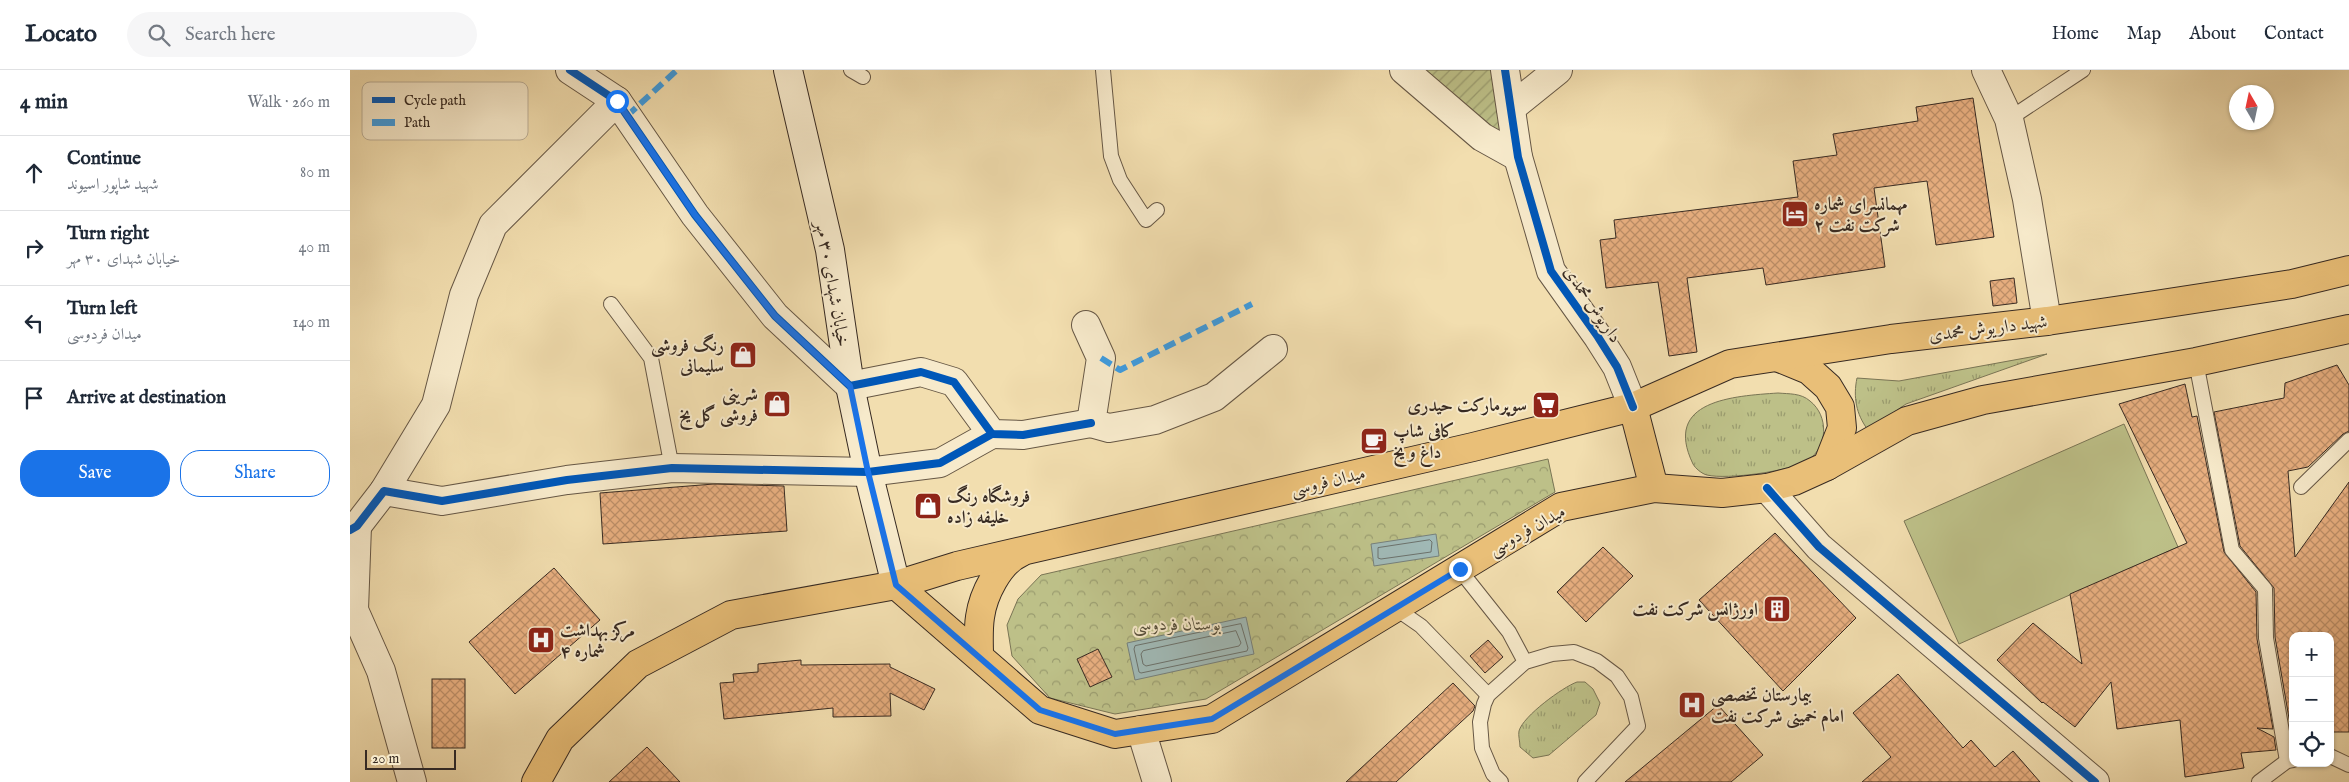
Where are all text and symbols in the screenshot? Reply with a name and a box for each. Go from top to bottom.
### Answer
search box [127,12,477,57]
text: Locato [25,19,97,50]
icon: search [145,21,173,49]
text: Search here [185,23,276,47]
text: Home [2052,23,2099,46]
text: Map [2127,23,2161,46]
text: About [2189,23,2236,46]
text: Contact [2264,23,2324,46]
legend [362,82,528,140]
north arrow [2229,85,2274,130]
text: 4 min [20,89,68,116]
route start [606,90,629,113]
text: Cycle path [404,92,466,110]
text: Walk · 260 m [247,93,330,113]
text: Path [404,114,431,132]
text: Continue [67,147,141,171]
icon: ahead [20,159,48,187]
text: 80 m [300,163,330,183]
text: شهید شاپور اسیوند [67,175,158,195]
place label: مهمانسرای شماره ۲ شرکت نفت [1814,194,1907,238]
hotel icon: مهمانسرای شماره ۲ شرکت نفت [1780,199,1810,229]
street label: خیابان شهدای ۳۰ مهر [809,218,854,349]
text: Turn right [67,222,149,246]
icon: right [20,234,48,262]
text: 40 m [298,238,330,258]
text: خیابان شهدای ۳۰ مهر [67,250,180,270]
street label: داریوش محمدی [1558,262,1626,348]
text: Turn left [67,297,138,321]
icon: left [20,309,48,337]
street label: شهید داریوش محمدی [1927,311,2049,348]
text: 140 m [292,313,330,333]
text: میدان فردوسی [67,325,142,345]
place label: رنگ فروشی سلیمانی [651,333,724,379]
shop icon: رنگ فروشی سلیمانی [728,340,758,370]
icon: arrive [20,384,48,412]
place label: شرینی فروشی گل یخ [679,384,758,430]
text: Arrive at destination [67,386,226,410]
shop icon: شرینی فروشی گل یخ [762,389,792,419]
supermarket icon: سوپرمارکت حیدری [1531,390,1561,420]
place label: سوپرمارکت حیدری [1407,395,1527,418]
place label: کافی شاپ داغ و یخ [1393,421,1455,467]
cafe icon: کافی شاپ داغ و یخ [1359,426,1389,456]
button: Save [20,450,170,497]
button: Share [180,450,330,497]
street label: میدان فروسی [1289,463,1368,502]
place label: فروشگاه رنگ خلیفه زاده [947,484,1030,530]
shop icon: فروشگاه رنگ خلیفه زاده [913,491,943,521]
street label: میدان فردوسی [1485,501,1570,562]
route end [1449,558,1472,581]
building icon: اورژانس شرکت نفت [1762,594,1792,624]
place label: اورژانس شرکت نفت [1632,599,1758,622]
park label: بوستان فردوسی [1133,614,1222,637]
place label: مرکز بهداشت شماره ۴ [560,620,635,664]
hospital icon: مرکز بهداشت شماره ۴ [526,625,556,655]
map controls [2289,632,2334,767]
button: + [2289,632,2334,677]
button: − [2289,677,2334,722]
place label: بیمارستان تخصصی امام خمینی شرکت نفت [1711,685,1844,732]
hospital icon: بیمارستان تخصصی امام خمینی شرکت نفت [1677,690,1707,720]
button: locate [2289,722,2334,767]
scale bar [365,747,456,770]
text: 20 m [372,750,399,768]

